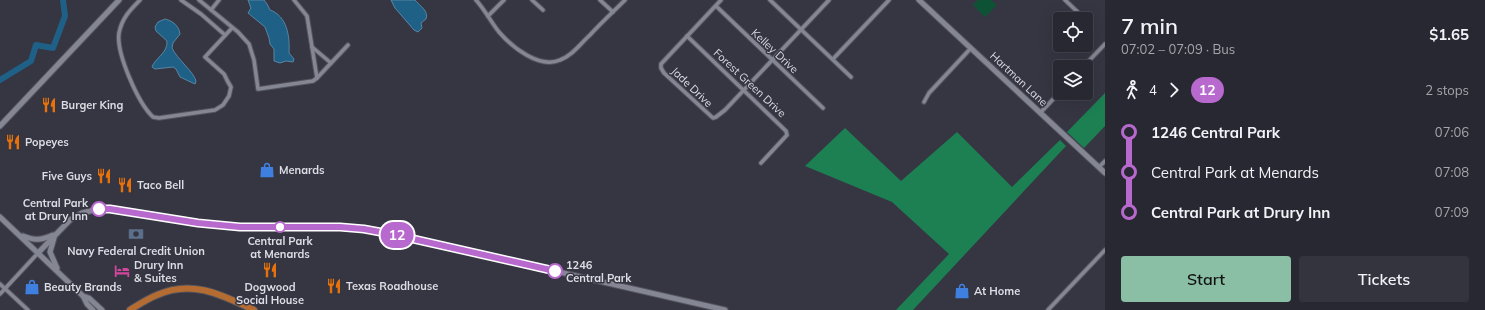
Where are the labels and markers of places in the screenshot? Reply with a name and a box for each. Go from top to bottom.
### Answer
restaurant icon: Burger King [40,96,58,114]
place label: Burger King [61,98,123,112]
restaurant icon: Popeyes [4,133,22,151]
place label: Popeyes [25,135,69,149]
shop icon: Menards [258,161,276,179]
place label: Menards [279,163,325,177]
restaurant icon: Five Guys [95,167,113,185]
place label: Five Guys [42,169,92,183]
restaurant icon: Taco Bell [116,176,134,194]
place label: Taco Bell [137,178,184,192]
place label: Central Park at Drury Inn [23,196,89,223]
marker: Central Park at Drury Inn [91,201,107,217]
marker: Central Park at Menards [274,221,286,233]
bank icon: Navy Federal Credit Union [127,225,145,243]
place label: Central Park at Menards [247,234,314,261]
place label: Navy Federal Credit Union [67,244,205,258]
place label: Drury Inn & Suites [134,258,183,285]
place label: 1246 Central Park [566,258,632,285]
restaurant icon: Dogwood Social House [261,261,279,279]
hotel icon: Drury Inn & Suites [113,262,131,280]
marker: 1246 Central Park [547,263,563,279]
restaurant icon: Texas Roadhouse [325,277,343,295]
shop icon: Beauty Brands [23,278,41,296]
place label: Texas Roadhouse [346,279,438,293]
place label: Beauty Brands [44,280,122,294]
place label: Dogwood Social House [236,280,304,307]
shop icon: At Home [953,282,971,300]
place label: At Home [974,284,1020,298]

